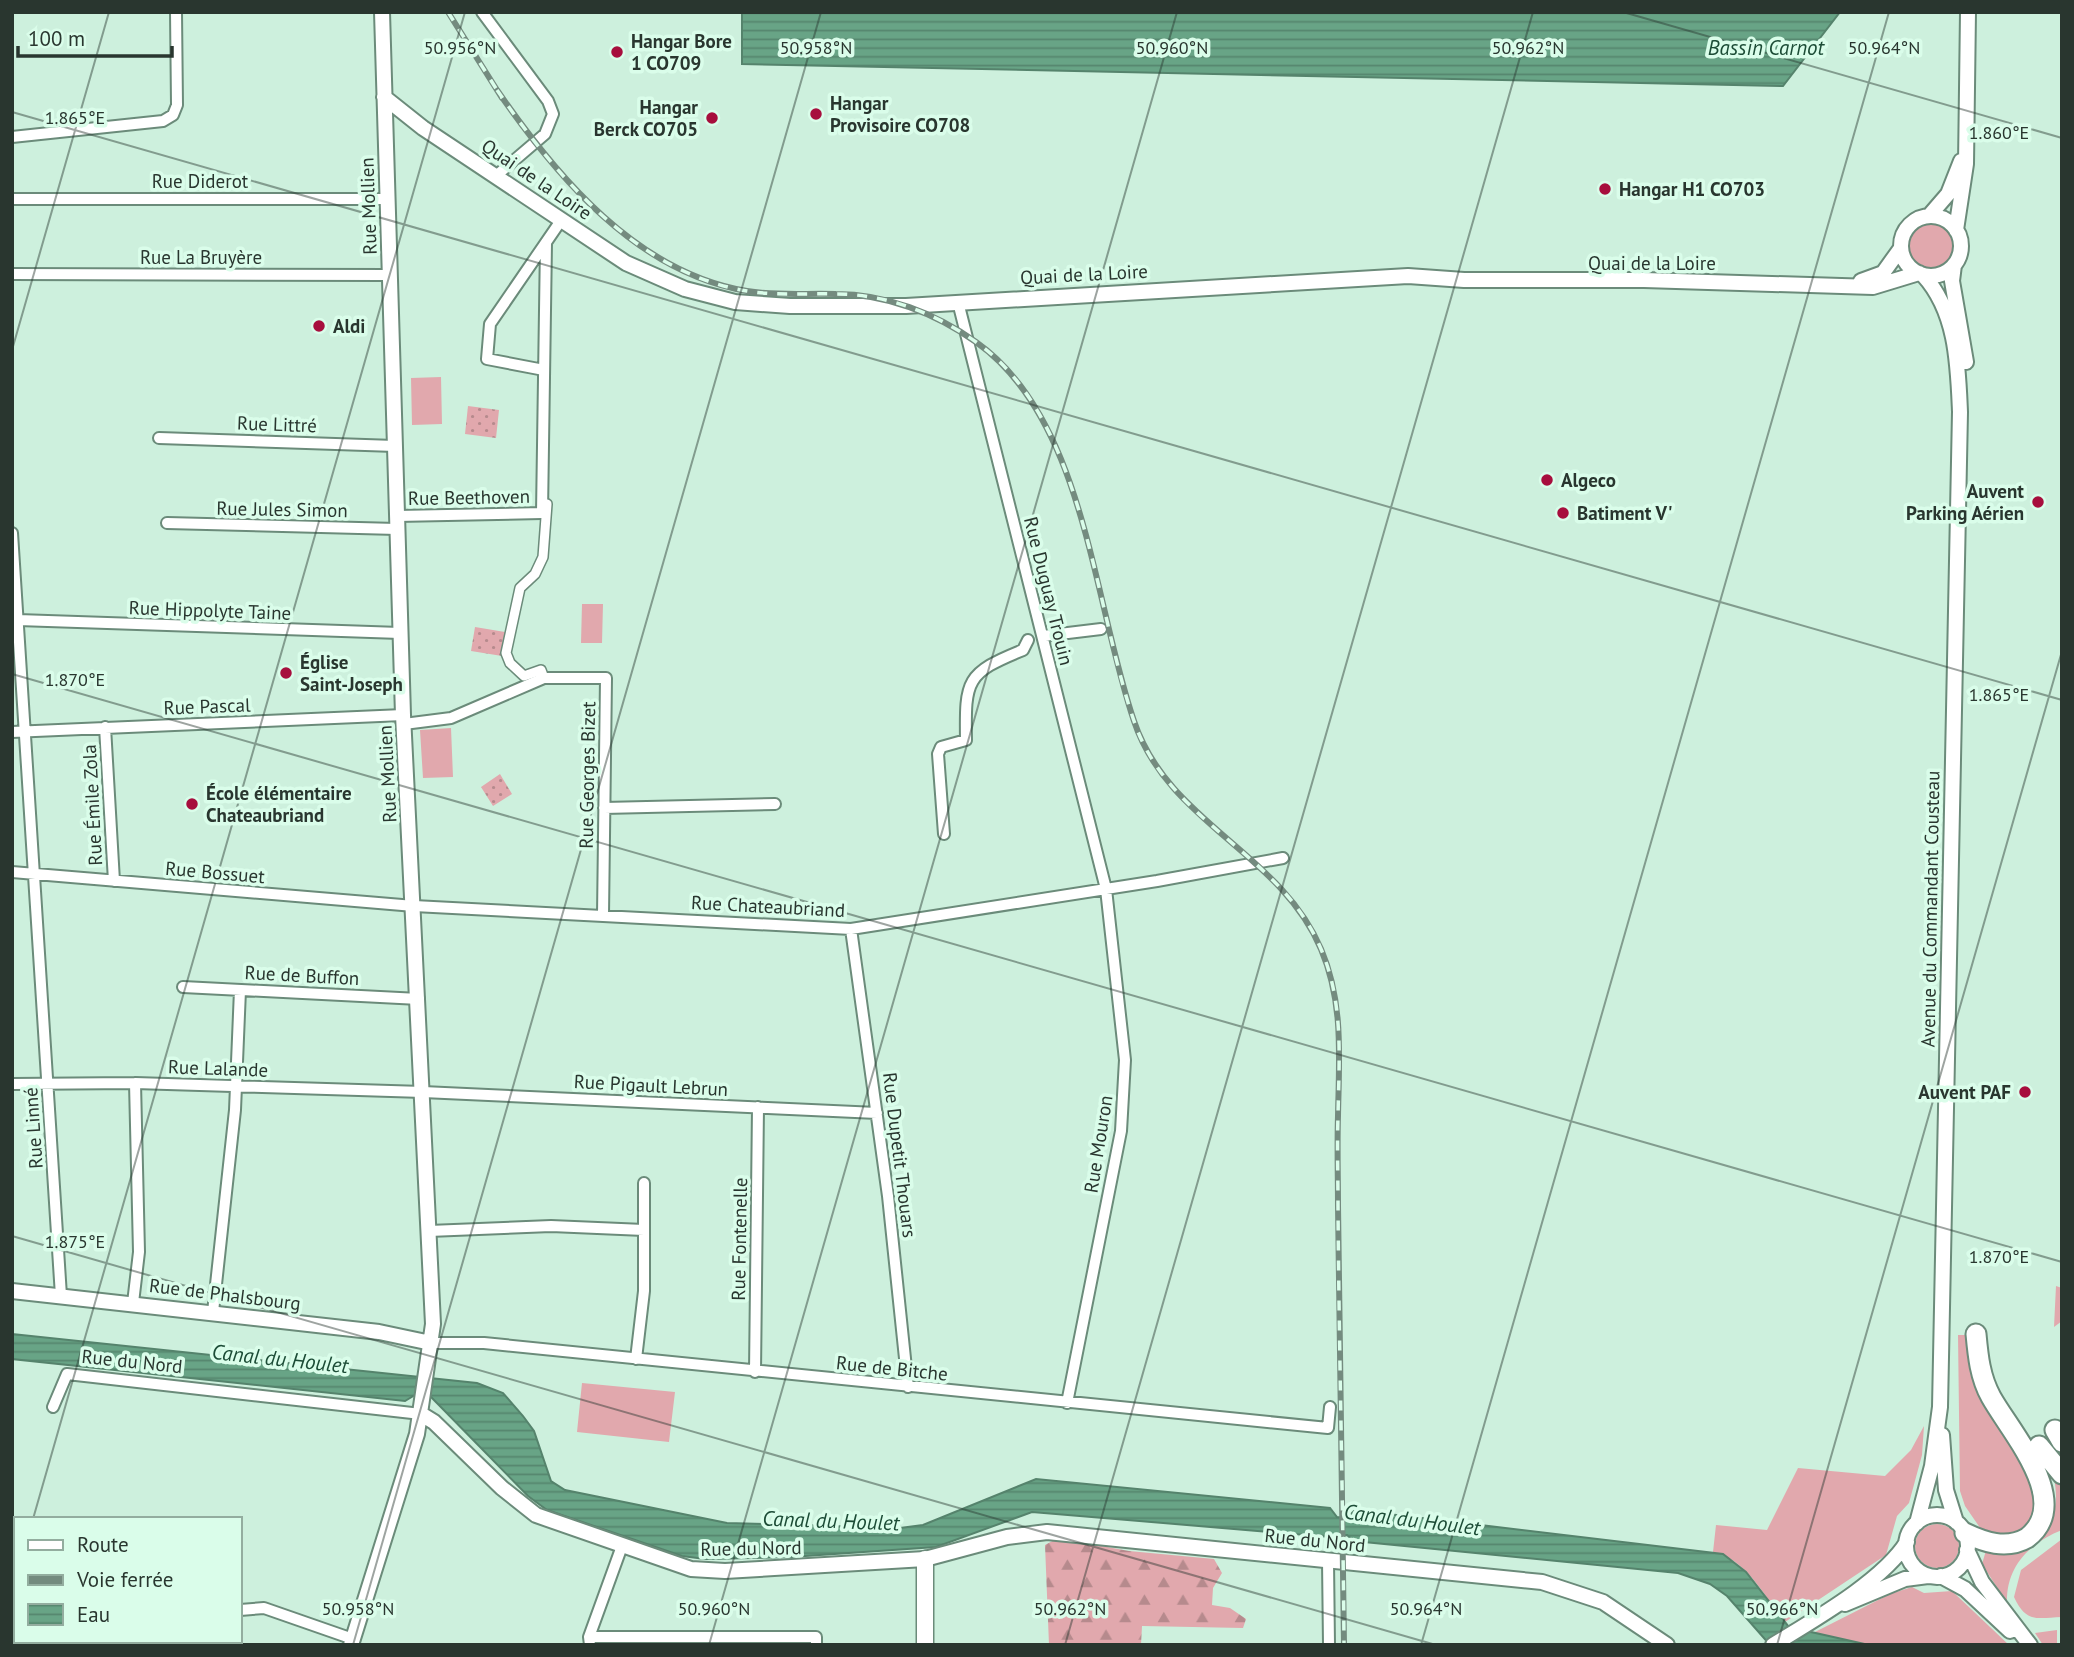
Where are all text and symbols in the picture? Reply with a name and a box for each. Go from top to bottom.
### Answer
scale bar [18,14,172,58]
text: 100 m [28,25,85,52]
place label: Hangar Bore 1 CO709 [631,29,732,75]
water label: Bassin Carnot [1708,34,1826,61]
text: 50.956°N [424,36,496,59]
text: 50.958°N [780,36,852,59]
text: 50.960°N [1136,36,1208,59]
text: 50.962°N [1492,36,1564,59]
text: 50.964°N [1848,36,1920,59]
marker: Hangar Bore 1 CO709 [609,44,625,60]
place label: Hangar Provisoire CO708 [830,91,970,137]
place label: Hangar Berck CO705 [594,95,698,141]
text: 1.865°E [45,106,105,129]
marker: Hangar Provisoire CO708 [808,106,824,122]
marker: Hangar Berck CO705 [704,110,720,126]
text: 1.860°E [1969,121,2029,144]
street label: Quai de la Loire [477,133,597,225]
street label: Rue Mollien [354,157,382,255]
street label: Rue Diderot [152,169,249,193]
place label: Hangar H1 CO703 [1619,177,1765,201]
marker: Hangar H1 CO703 [1597,181,1613,197]
street label: Rue La Bruyère [140,245,262,269]
street label: Quai de la Loire [1588,251,1716,275]
street label: Quai de la Loire [1019,259,1149,289]
place label: Aldi [333,314,365,338]
marker: Aldi [311,318,327,334]
street label: Rue Littré [237,411,317,437]
place label: Algeco [1561,468,1616,492]
marker: Algeco [1539,472,1555,488]
place label: Auvent Parking Aérien [1906,479,2024,525]
street label: Rue Beethoven [408,484,530,510]
marker: Auvent Parking Aérien [2030,494,2046,510]
street label: Rue Jules Simon [216,496,348,522]
place label: Batiment V' [1577,501,1673,525]
marker: Batiment V' [1555,505,1571,521]
street label: Rue Duguay Trouin [1019,514,1079,668]
street label: Rue Hippolyte Taine [128,595,292,625]
place label: Église Saint-Joseph [300,650,403,696]
marker: Église Saint-Joseph [278,665,294,681]
text: 1.870°E [45,668,105,691]
text: 1.865°E [1969,683,2029,706]
street label: Rue Pascal [163,692,251,720]
street label: Rue Georges Bizet [574,701,600,849]
street label: Rue Mollien [372,725,402,823]
street label: Rue Émile Zola [77,744,107,866]
street label: Avenue du Commandant Cousteau [1916,770,1944,1048]
place label: École élémentaire Chateaubriand [206,781,352,827]
marker: École élémentaire Chateaubriand [184,796,200,812]
street label: Rue Bossuet [164,856,266,888]
street label: Rue Chateaubriand [690,890,846,922]
street label: Rue de Buffon [244,960,360,990]
street label: Rue Lalande [168,1054,268,1082]
street label: Rue Pigault Lebrun [573,1069,729,1101]
street label: Rue Dupetit Thouars [878,1071,922,1239]
place label: Auvent PAF [1918,1080,2011,1104]
marker: Auvent PAF [2017,1084,2033,1100]
street label: Rue Linné [18,1087,48,1169]
street label: Rue Mouron [1078,1093,1118,1195]
street label: Rue Fontenelle [726,1177,752,1301]
text: 1.875°E [45,1230,105,1253]
text: 1.870°E [1969,1245,2029,1268]
street label: Rue de Phalsbourg [148,1273,302,1315]
water label: Canal du Houlet [211,1338,351,1379]
street label: Rue du Nord [80,1344,184,1378]
street label: Rue de Bitche [835,1350,949,1386]
water label: Canal du Houlet [1342,1498,1483,1541]
water label: Canal du Houlet [762,1505,901,1536]
legend [14,1517,242,1643]
street label: Rue du Nord [1263,1523,1367,1557]
text: Route [77,1531,129,1558]
street label: Rue du Nord [700,1535,802,1561]
text: Voie ferrée [76,1566,173,1593]
text: 50.958°N [322,1597,394,1620]
text: 50.960°N [678,1597,750,1620]
text: 50.962°N [1034,1597,1106,1620]
text: 50.964°N [1390,1597,1462,1620]
text: 50.966°N [1746,1597,1818,1620]
text: Eau [77,1601,110,1628]

